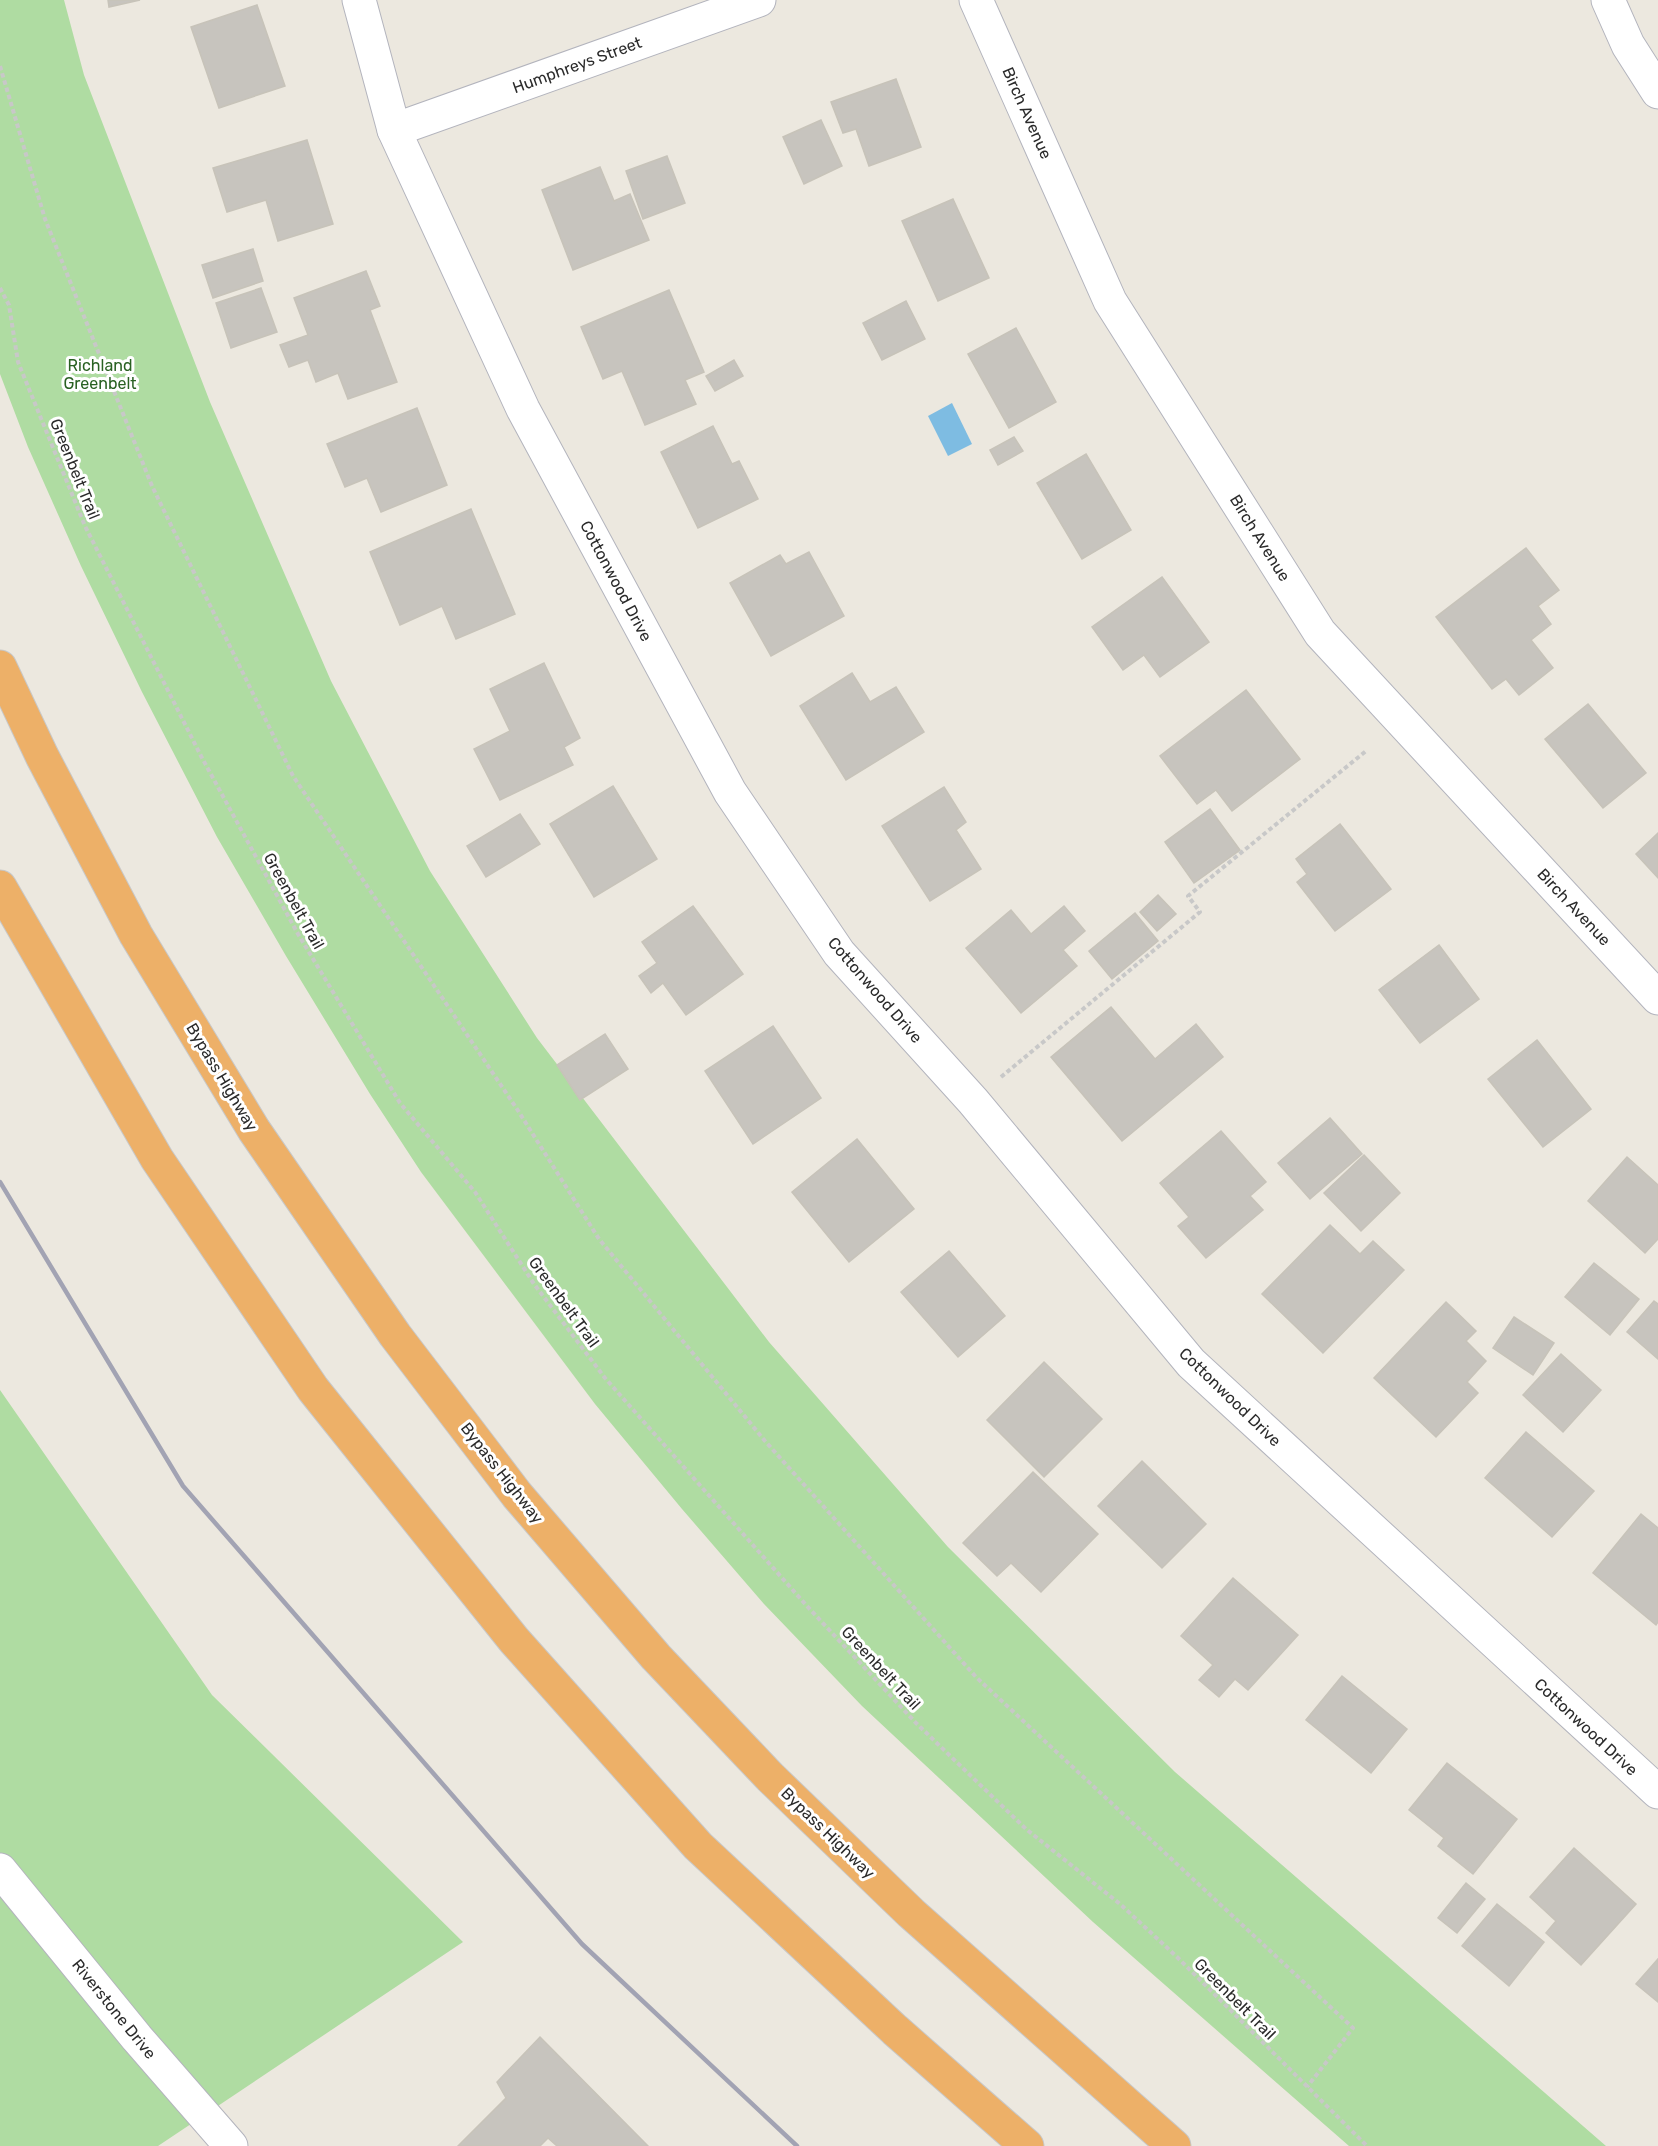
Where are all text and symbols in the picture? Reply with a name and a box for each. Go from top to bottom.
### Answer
street label: Humphreys Street [510,33,644,97]
street label: Birch Avenue [998,64,1056,162]
park label: Richland Greenbelt [63,356,137,393]
street label: Greenbelt Trail [46,416,104,522]
street label: Birch Avenue [1226,491,1294,585]
street label: Cottonwood Drive [576,517,656,645]
street label: Greenbelt Trail [260,850,328,952]
street label: Birch Avenue [1533,864,1615,950]
street label: Cottonwood Drive [824,933,926,1047]
street label: Bypass Highway [182,1020,262,1135]
street label: Greenbelt Trail [525,1253,603,1351]
street label: Cottonwood Drive [1175,1344,1285,1450]
street label: Bypass Highway [457,1419,547,1527]
street label: Greenbelt Trail [838,1622,924,1714]
street label: Cottonwood Drive [1531,1674,1641,1780]
street label: Bypass Highway [777,1784,879,1883]
street label: Greenbelt Trail [1190,1954,1280,2044]
street label: Riverstone Drive [68,1955,160,2063]

